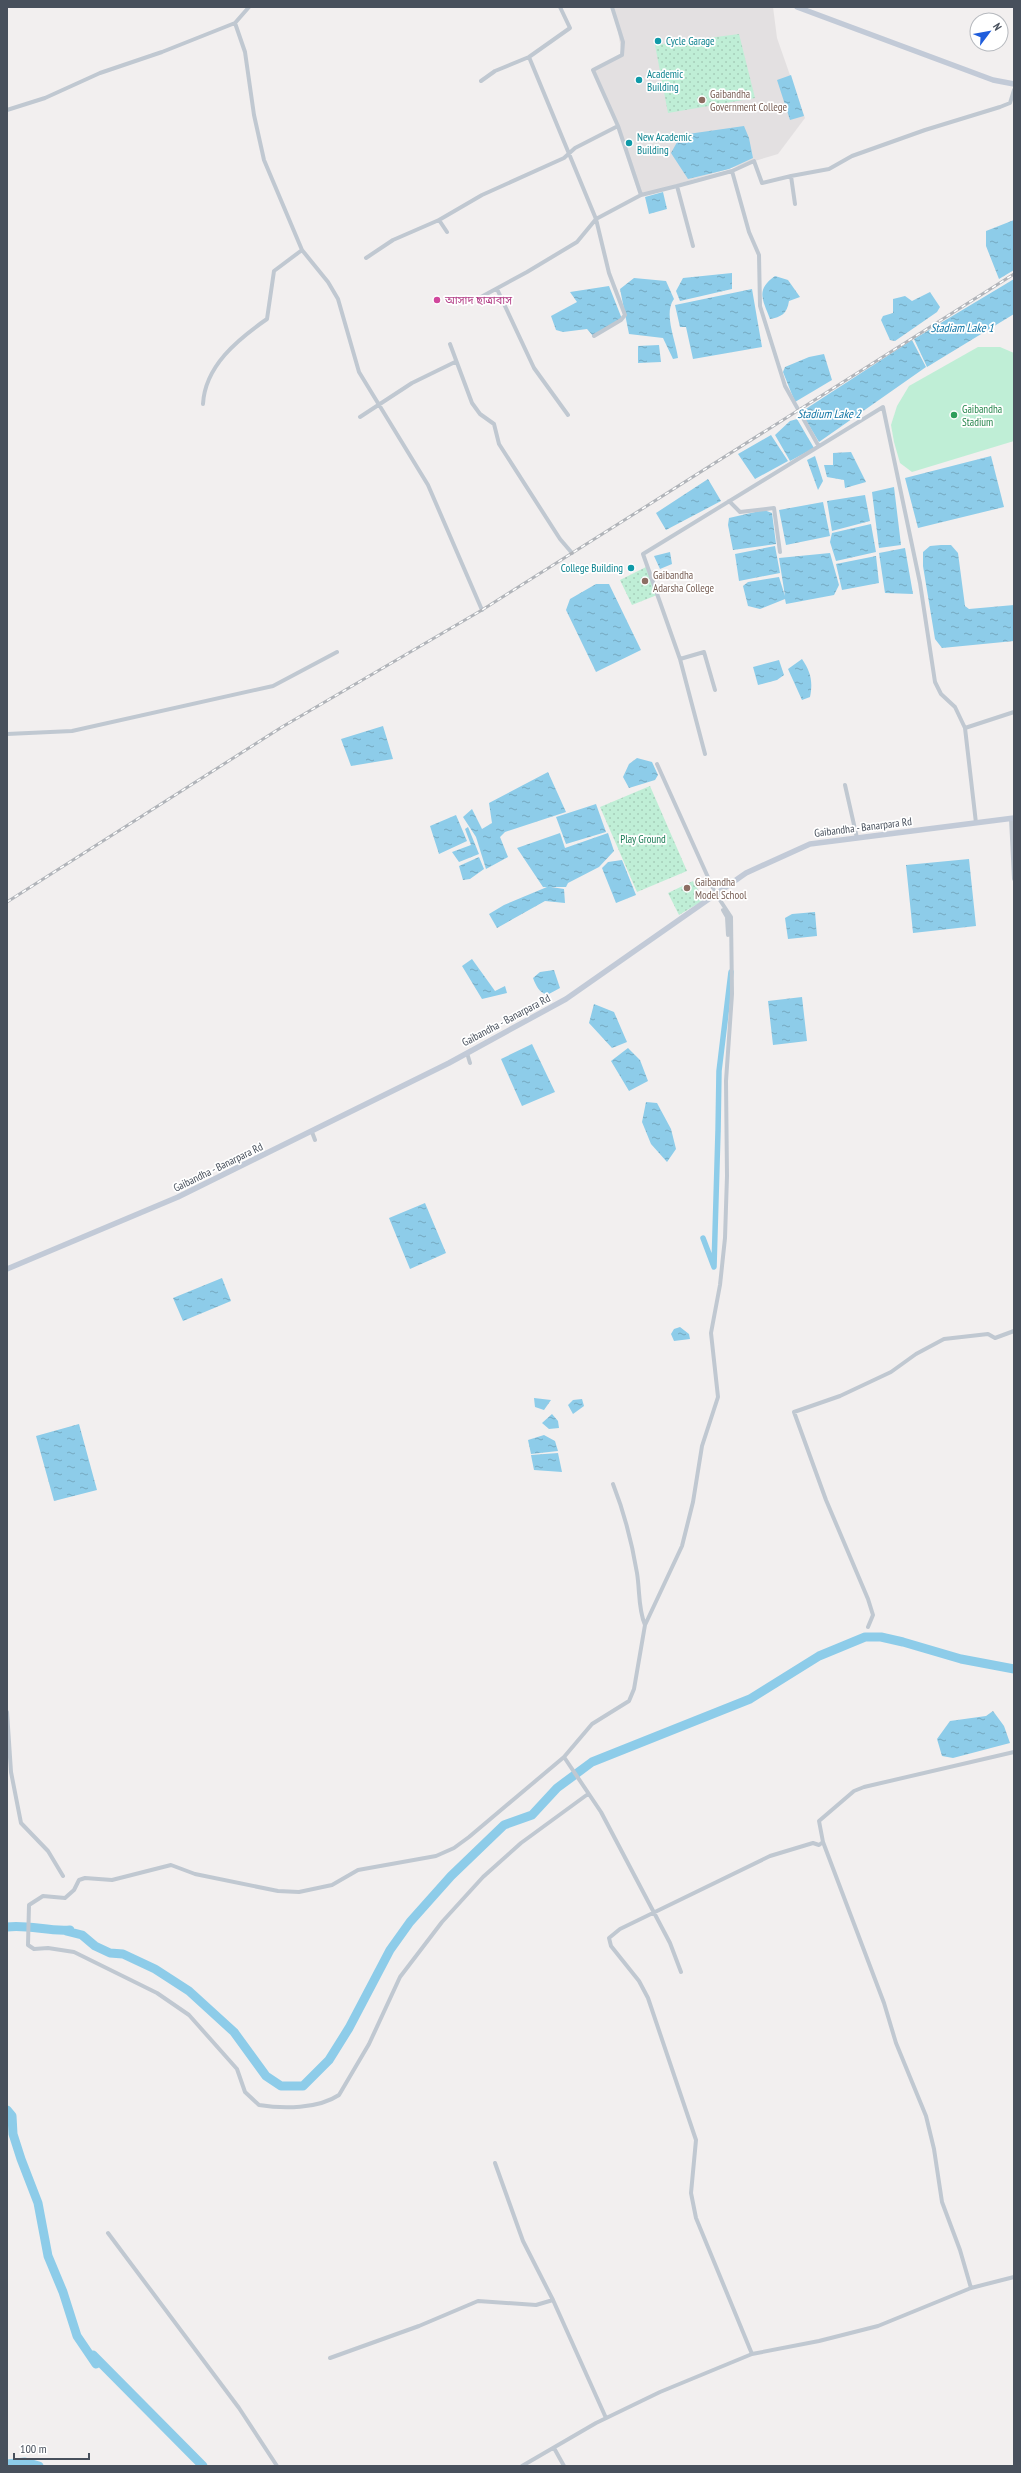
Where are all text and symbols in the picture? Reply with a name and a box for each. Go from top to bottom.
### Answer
north arrow [969,12,1009,52]
text: N [990,20,1005,33]
place label: Cycle Garage [666,34,715,48]
marker: Cycle Garage [653,36,663,46]
place label: Academic Building [647,67,683,94]
marker: Academic Building [634,75,644,85]
place label: Gaibandha Government College [710,87,787,114]
marker: Gaibandha Government College [697,95,707,105]
place label: New Academic Building [637,130,692,157]
marker: New Academic Building [624,138,634,148]
place label: আসাদ ছাত্রাবাস [444,293,512,307]
marker: আসাদ ছাত্রাবাস [432,295,442,305]
water label: Stadiam Lake 1 [930,320,994,335]
place label: Gaibandha Stadium [962,402,1002,429]
water label: Stadium Lake 2 [797,406,862,421]
marker: Gaibandha Stadium [949,410,959,420]
place label: College Building [561,561,623,575]
marker: College Building [626,563,636,573]
place label: Gaibandha Adarsha College [653,568,714,595]
marker: Gaibandha Adarsha College [640,576,650,586]
street label: Gaibandha - Banarpara Rd [813,814,913,840]
park label: Play Ground [620,832,666,846]
place label: Gaibandha Model School [695,875,747,902]
marker: Gaibandha Model School [682,883,692,893]
street label: Gaibandha - Banarpara Rd [459,991,553,1049]
street label: Gaibandha - Banarpara Rd [171,1139,265,1195]
scale bar [14,2435,89,2461]
text: 100 m [20,2441,47,2456]

